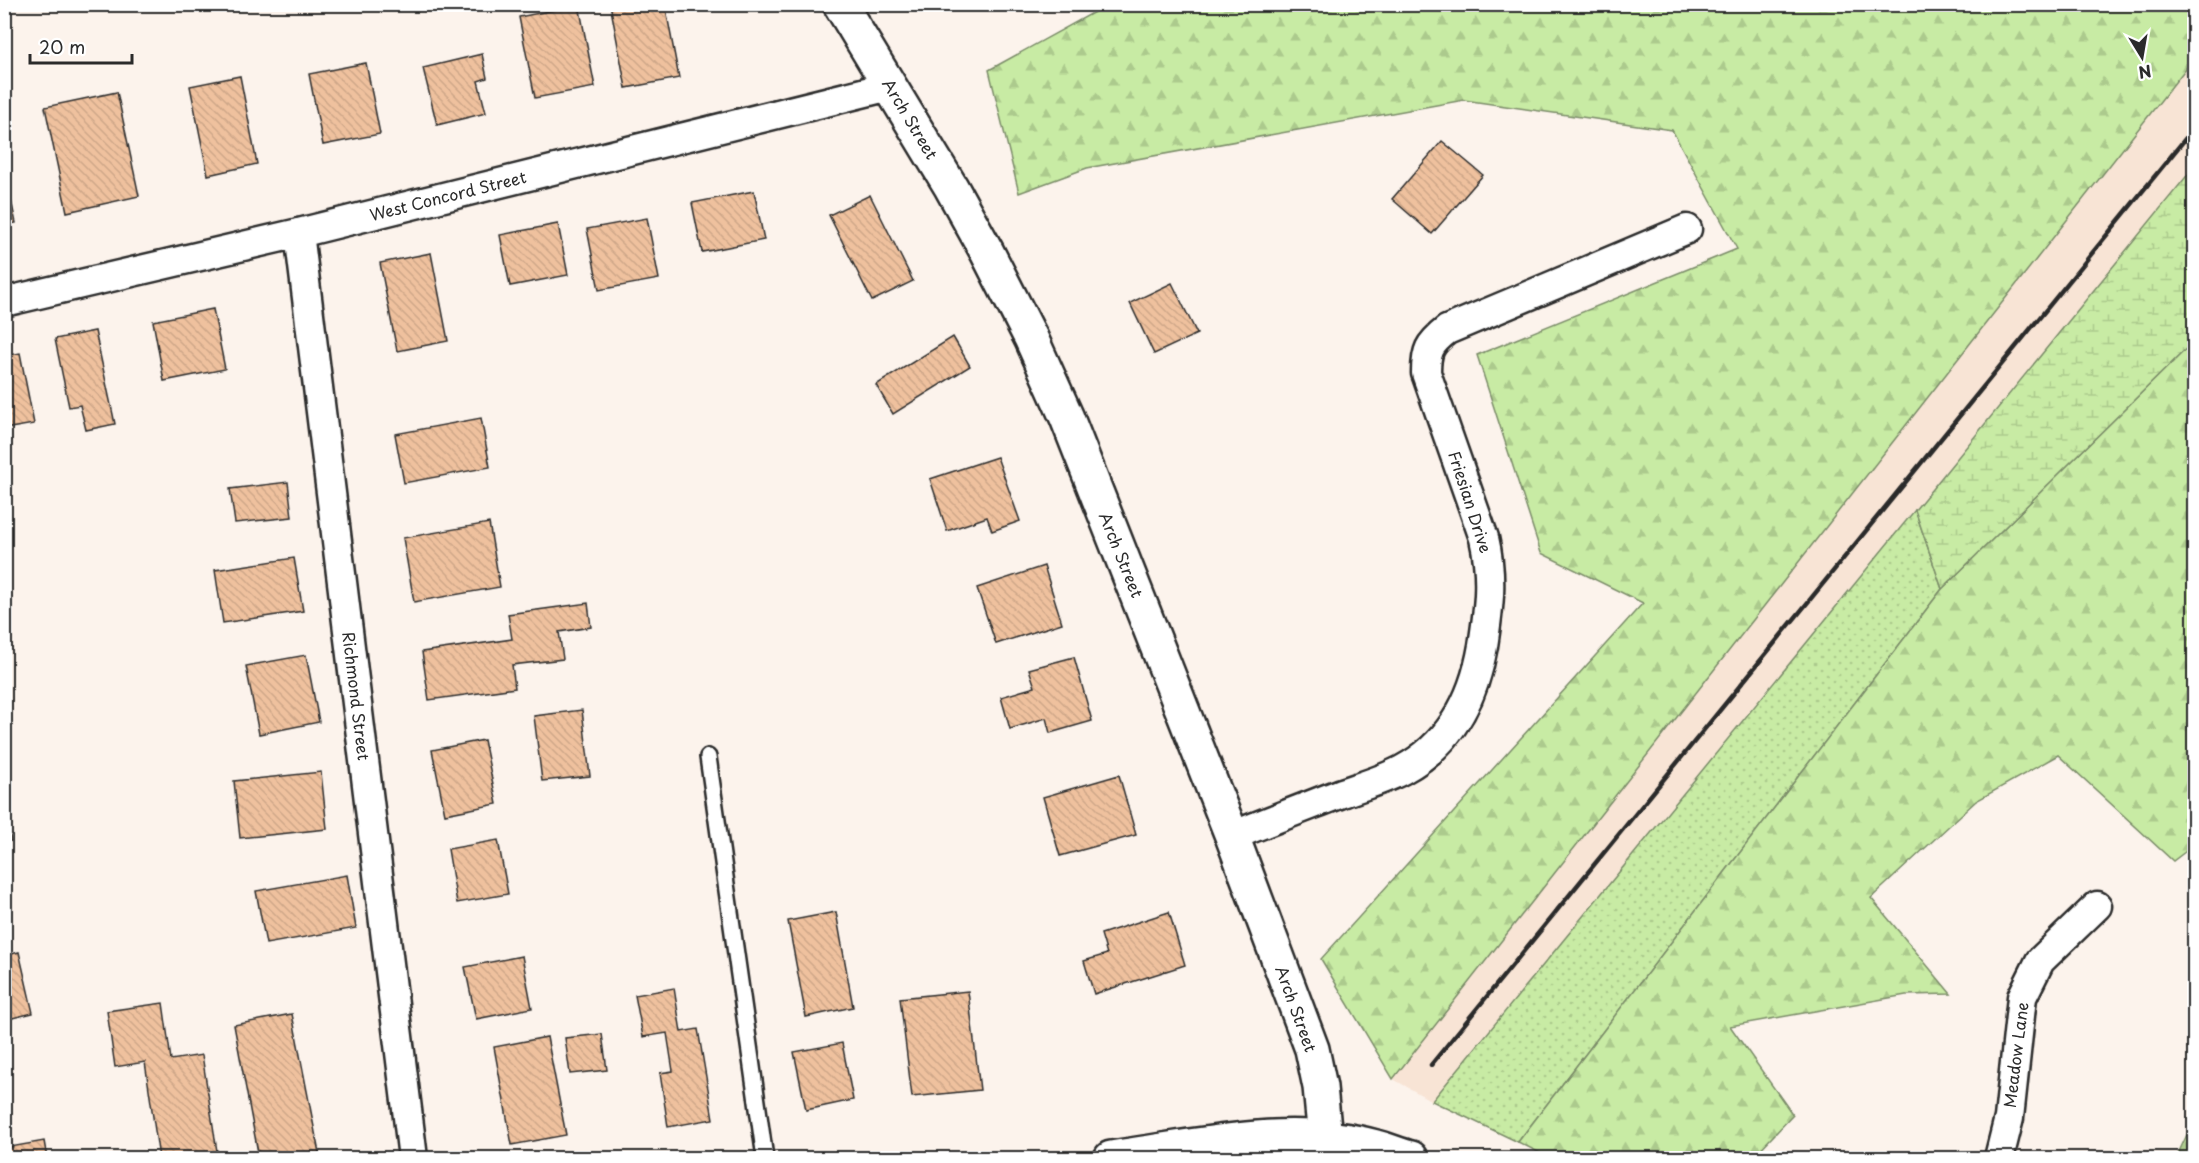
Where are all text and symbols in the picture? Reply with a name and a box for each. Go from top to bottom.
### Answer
scale bar [30,27,132,65]
north arrow [2112,27,2172,87]
text: 20 m [39,33,85,60]
text: N [2137,60,2154,86]
street label: Arch Street [877,74,945,164]
street label: West Concord Street [367,164,529,226]
street label: Friesian Drive [1443,448,1499,556]
street label: Arch Street [1094,508,1150,601]
street label: Richmond Street [337,630,377,762]
street label: Arch Street [1270,962,1324,1056]
street label: Meadow Lane [1997,1001,2033,1109]

